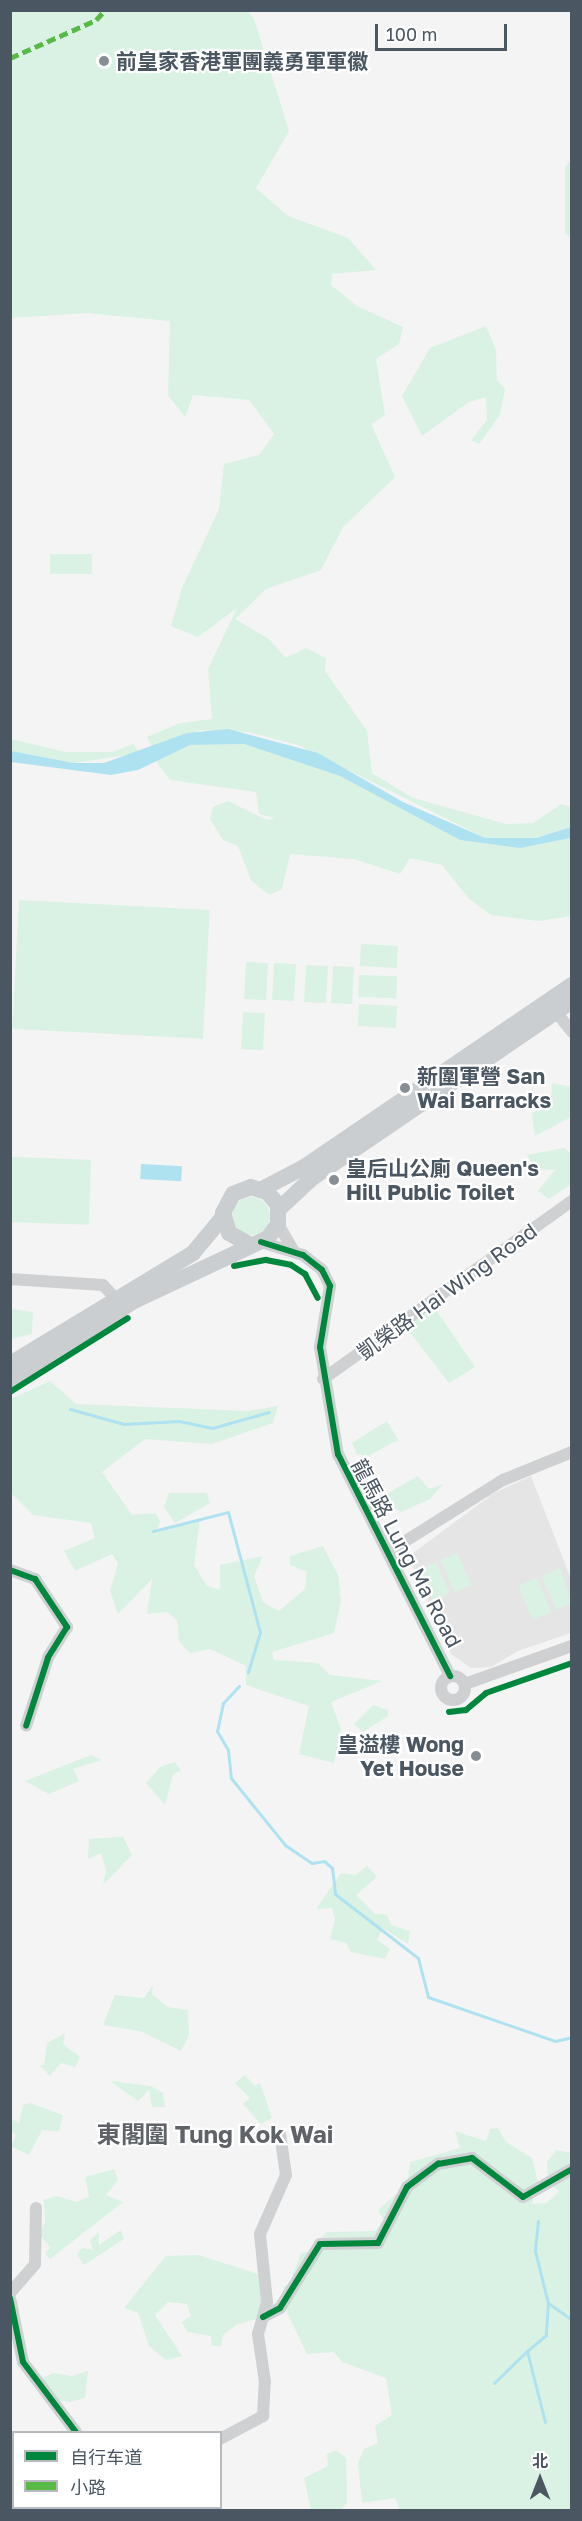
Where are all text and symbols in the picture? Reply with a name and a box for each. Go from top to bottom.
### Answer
scale bar [378,12,510,50]
text: 100 m [386,23,437,45]
place label: 前皇家香港軍團義勇軍軍徽 [116,48,368,74]
marker: 前皇家香港軍團義勇軍軍徽 [97,54,111,68]
place label: 新圍軍營 San Wai Barracks [417,1063,551,1113]
marker: 新圍軍營 San Wai Barracks [398,1081,412,1095]
place label: 皇后山公廁 Queen's Hill Public Toilet [346,1155,539,1205]
marker: 皇后山公廁 Queen's Hill Public Toilet [327,1173,341,1187]
street label: 凱榮路 Hai Wing Road [353,1218,541,1364]
street label: 龍馬路 Lung Ma Road [347,1454,467,1652]
place label: 皇溢樓 Wong Yet House [338,1731,464,1781]
marker: 皇溢樓 Wong Yet House [469,1749,483,1763]
district label: 東閣圍 Tung Kok Wai [97,2120,333,2148]
legend [12,2431,222,2509]
text: 自行车道 [70,2446,142,2468]
north arrow [510,2449,570,2509]
text: 北 [532,2451,548,2471]
text: 小路 [70,2476,106,2498]

